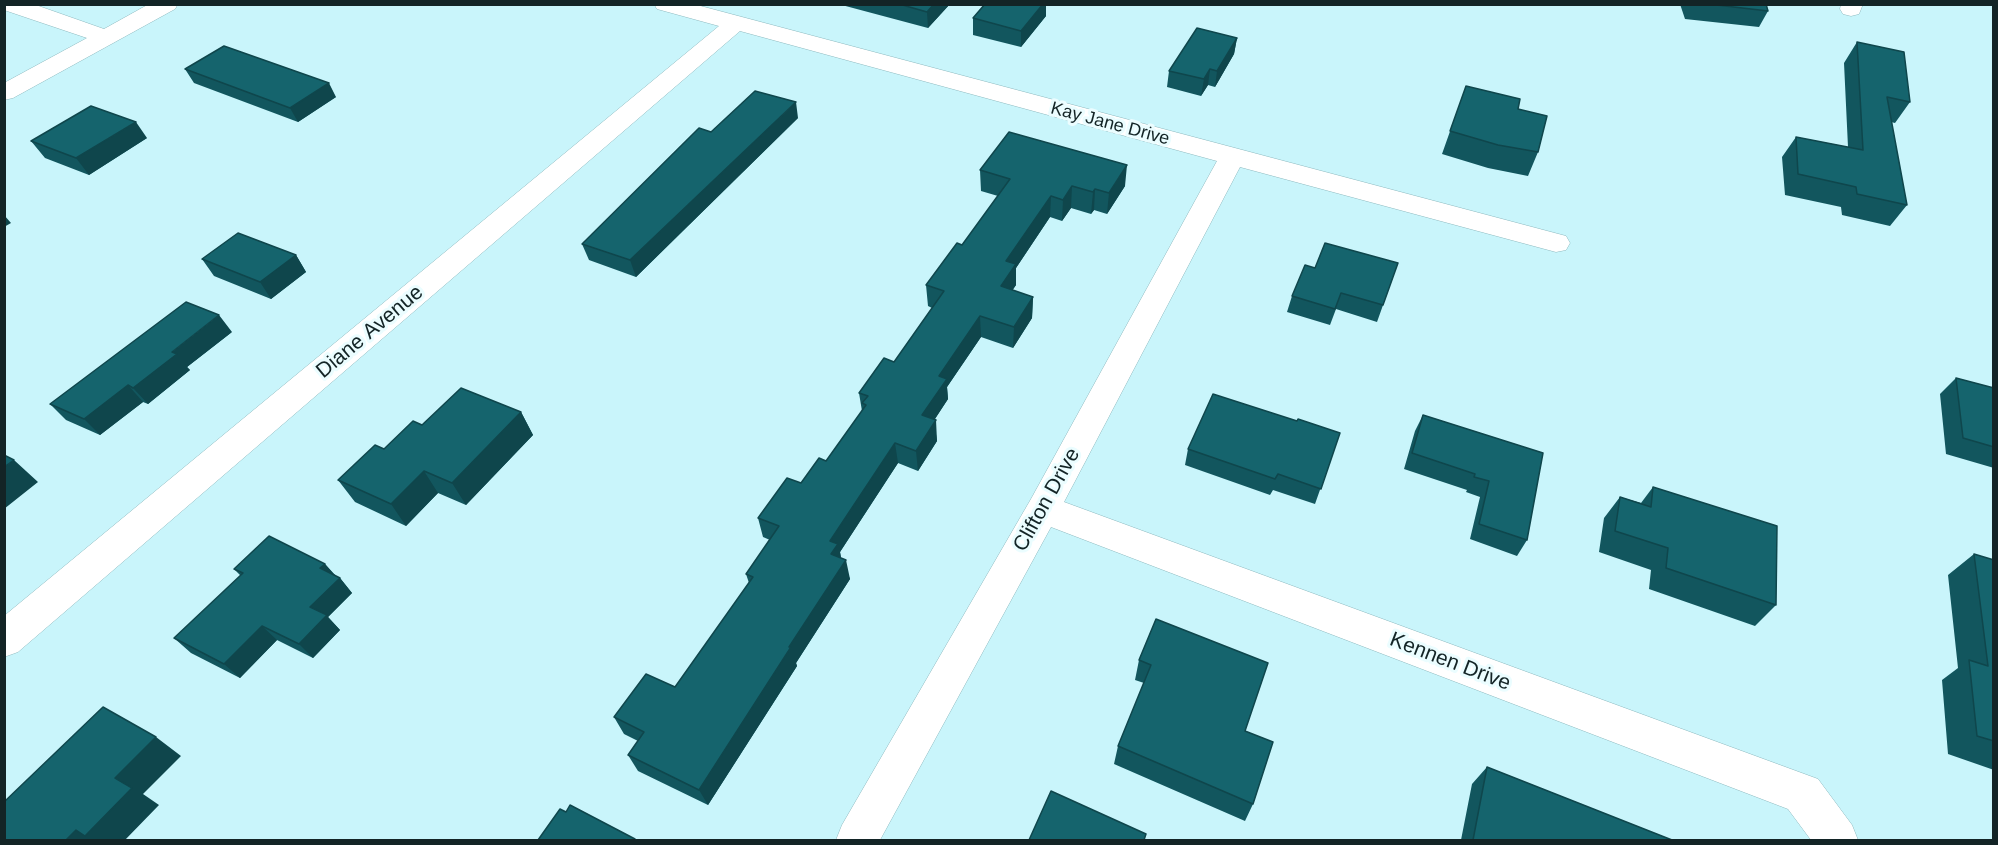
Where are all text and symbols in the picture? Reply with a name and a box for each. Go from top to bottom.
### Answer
street label: Kay Jane Drive [1048,98,1172,150]
street label: Diane Avenue [312,280,428,384]
street label: Clifton Drive [1008,444,1086,556]
street label: Kennen Drive [1386,627,1514,697]

